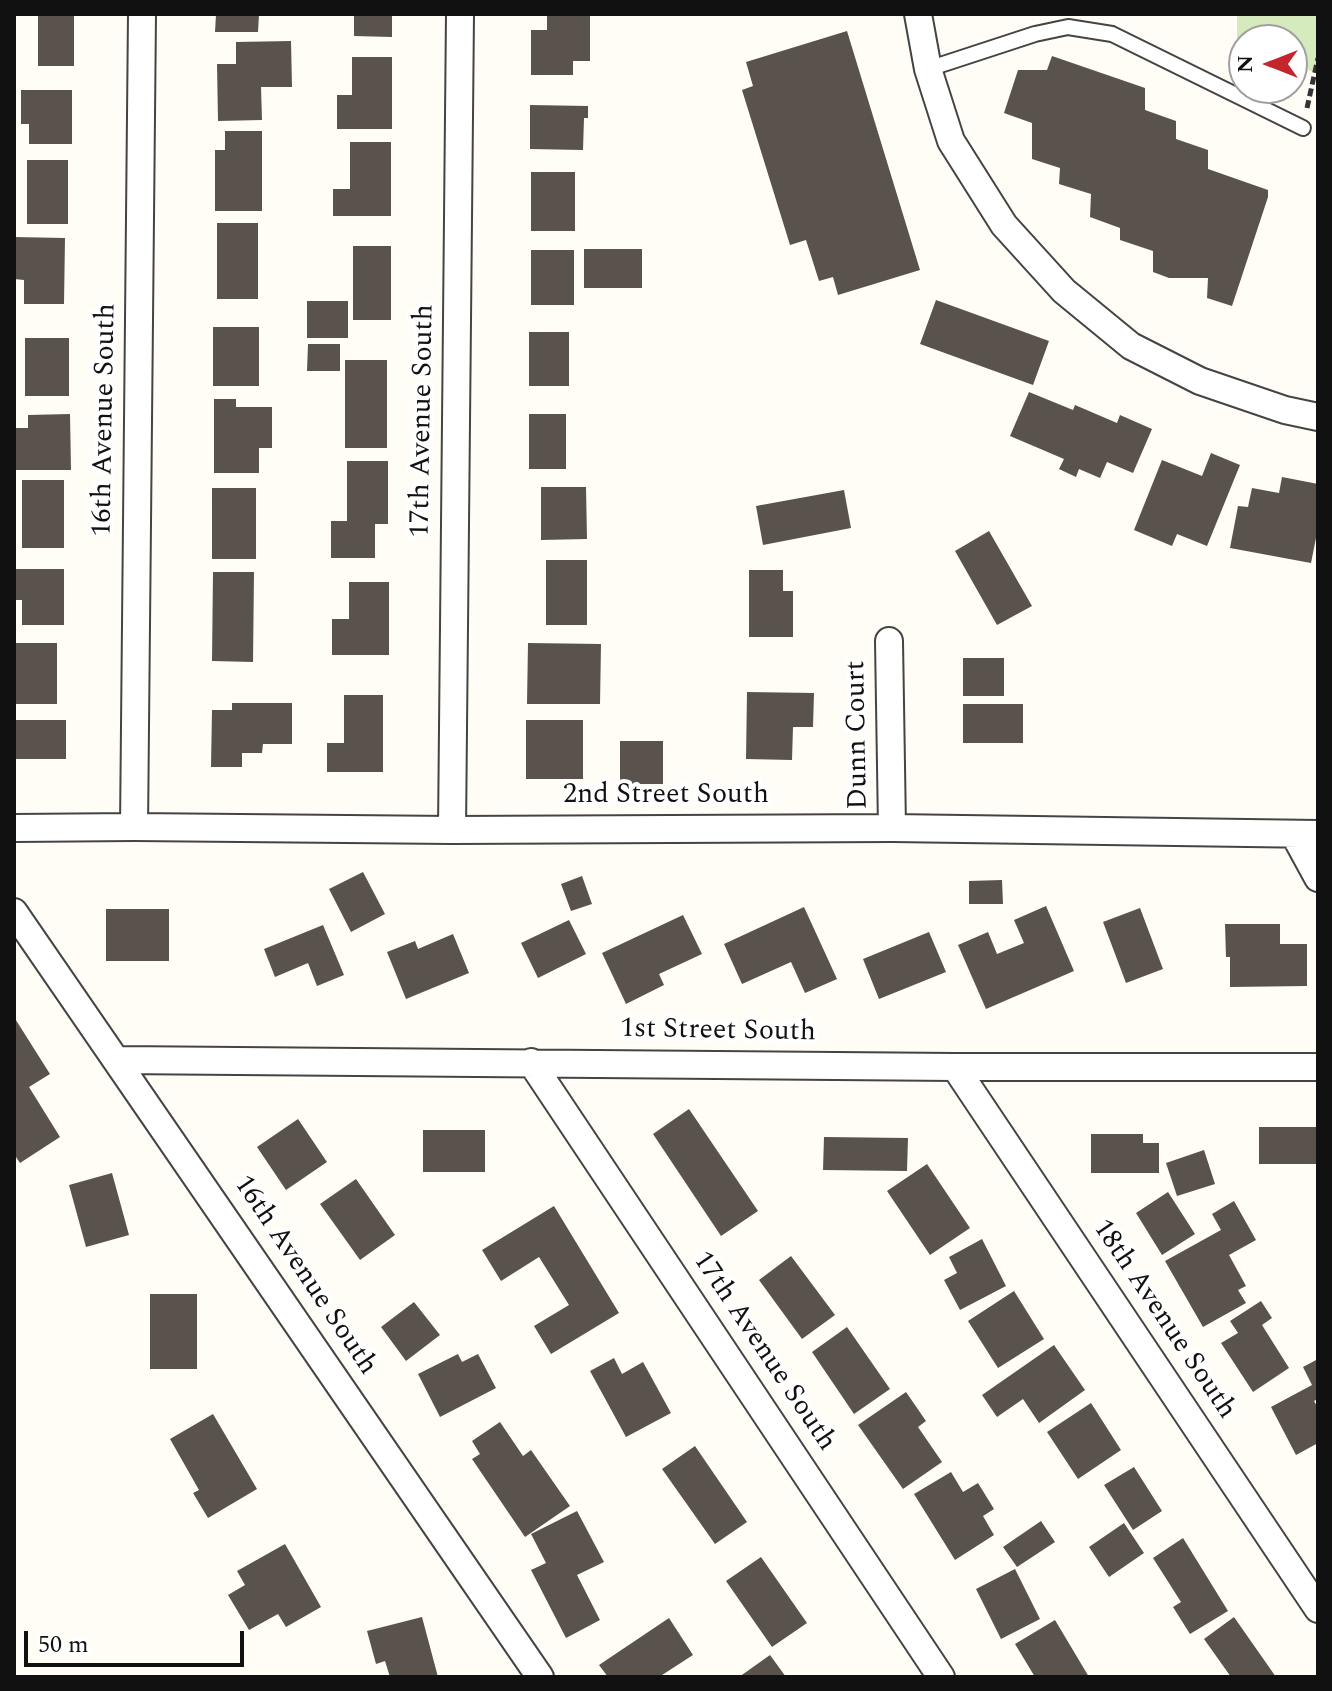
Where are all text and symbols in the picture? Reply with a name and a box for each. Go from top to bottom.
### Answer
north arrow [1228,24,1308,104]
text: N [1229,55,1262,73]
street label: 16th Avenue South [87,303,125,537]
street label: 17th Avenue South [405,304,443,538]
street label: Dunn Court [841,660,877,810]
street label: 2nd Street South [563,780,769,814]
street label: 1st Street South [620,1013,816,1051]
street label: 16th Avenue South [225,1170,383,1382]
street label: 18th Avenue South [1084,1214,1242,1426]
street label: 17th Avenue South [684,1246,842,1458]
scale bar [28,1615,248,1665]
text: 50 m [38,1627,89,1663]

